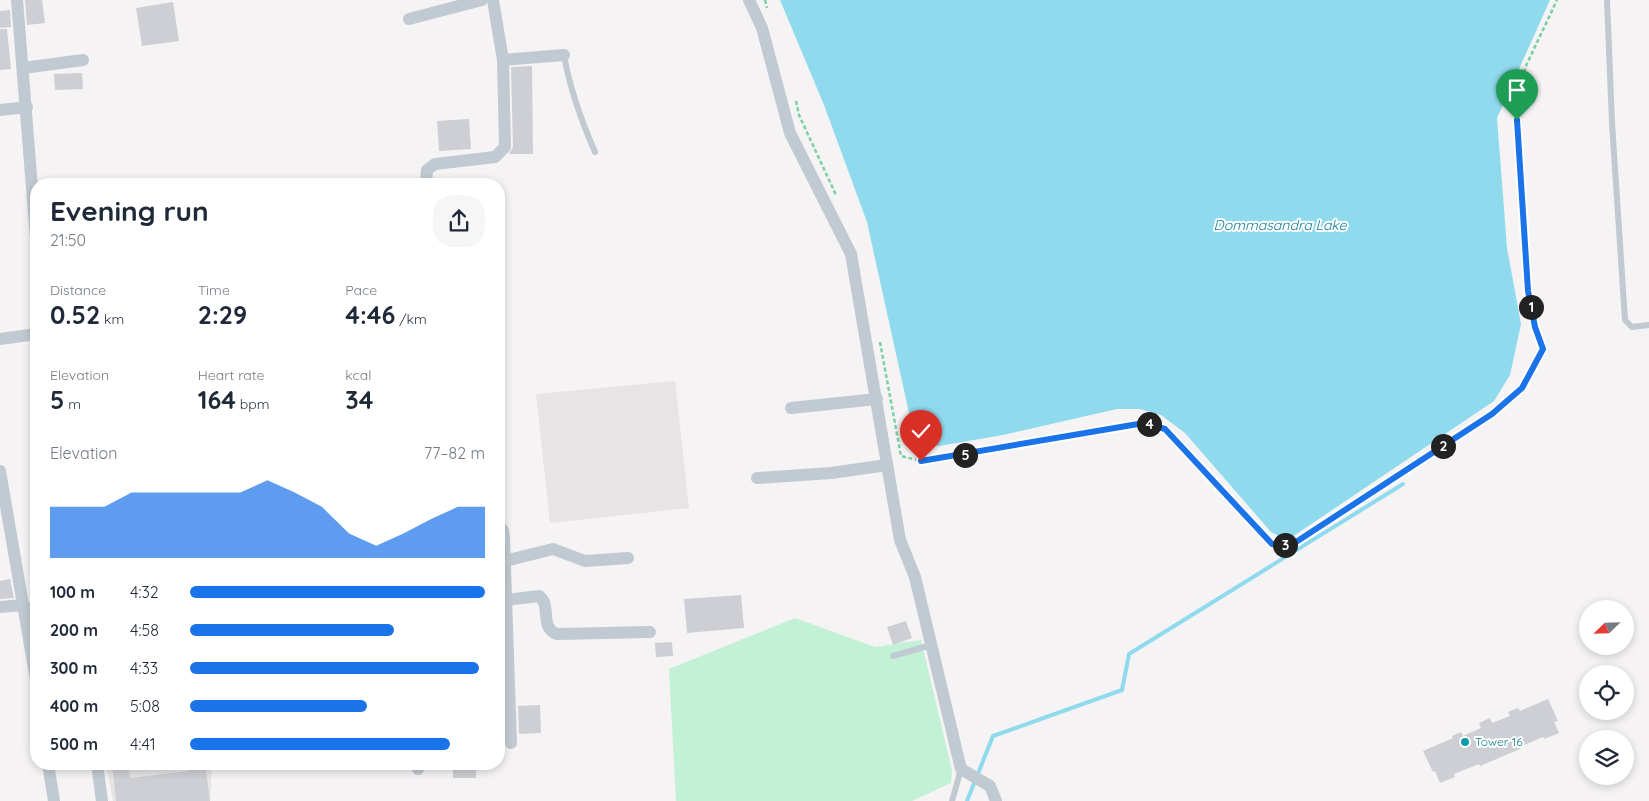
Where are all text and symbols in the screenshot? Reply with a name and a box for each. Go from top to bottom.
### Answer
pin [1496,69,1538,120]
icon: arrive [1503,76,1531,104]
text: Evening run [50,193,209,228]
button: share [433,195,485,247]
water label: Dommasandra Lake [1214,216,1348,234]
text: 21:50 [50,230,86,250]
text: Distance [50,281,106,299]
text: Time [198,281,230,299]
text: Pace [345,281,377,299]
pin: 1 [1518,294,1544,320]
text: 1 [1529,298,1534,316]
text: 0.52 [50,299,100,330]
text: 2:29 [198,299,247,330]
text: 4:46 [345,299,395,330]
text: km [100,310,124,328]
text: /km [395,310,427,328]
text: Elevation [50,366,109,384]
text: Heart rate [198,366,264,384]
text: kcal [345,366,371,384]
text: 5 [50,384,64,415]
text: 164 [198,384,236,415]
text: 34 [345,384,373,415]
text: m [64,395,81,413]
text: bpm [236,395,269,413]
pin [900,410,942,461]
pin: 4 [1136,412,1162,436]
text: 4 [1145,415,1154,433]
icon: check [907,417,935,445]
pin: 2 [1430,434,1456,458]
text: 2 [1440,437,1447,455]
pin: 5 [952,442,978,468]
text: Elevation [50,443,117,463]
text: 77–82 m [424,443,485,463]
text: 5 [961,446,970,464]
pin: 3 [1272,532,1298,558]
text: 3 [1282,536,1289,554]
text: 100 m [50,582,95,602]
text: 4:32 [130,582,159,602]
north arrow [1579,600,1634,655]
map controls [1579,600,1634,785]
text: 200 m [50,620,98,640]
text: 4:58 [130,620,159,640]
text: 300 m [50,658,97,678]
text: 4:33 [130,658,158,678]
button: locate [1579,665,1634,720]
text: 400 m [50,696,98,716]
text: 5:08 [130,696,160,716]
button: layers [1579,730,1634,785]
text: 500 m [50,734,98,754]
text: 4:41 [130,734,156,754]
place label: Tower 16 [1475,734,1523,749]
marker: Tower 16 [1459,736,1471,748]

